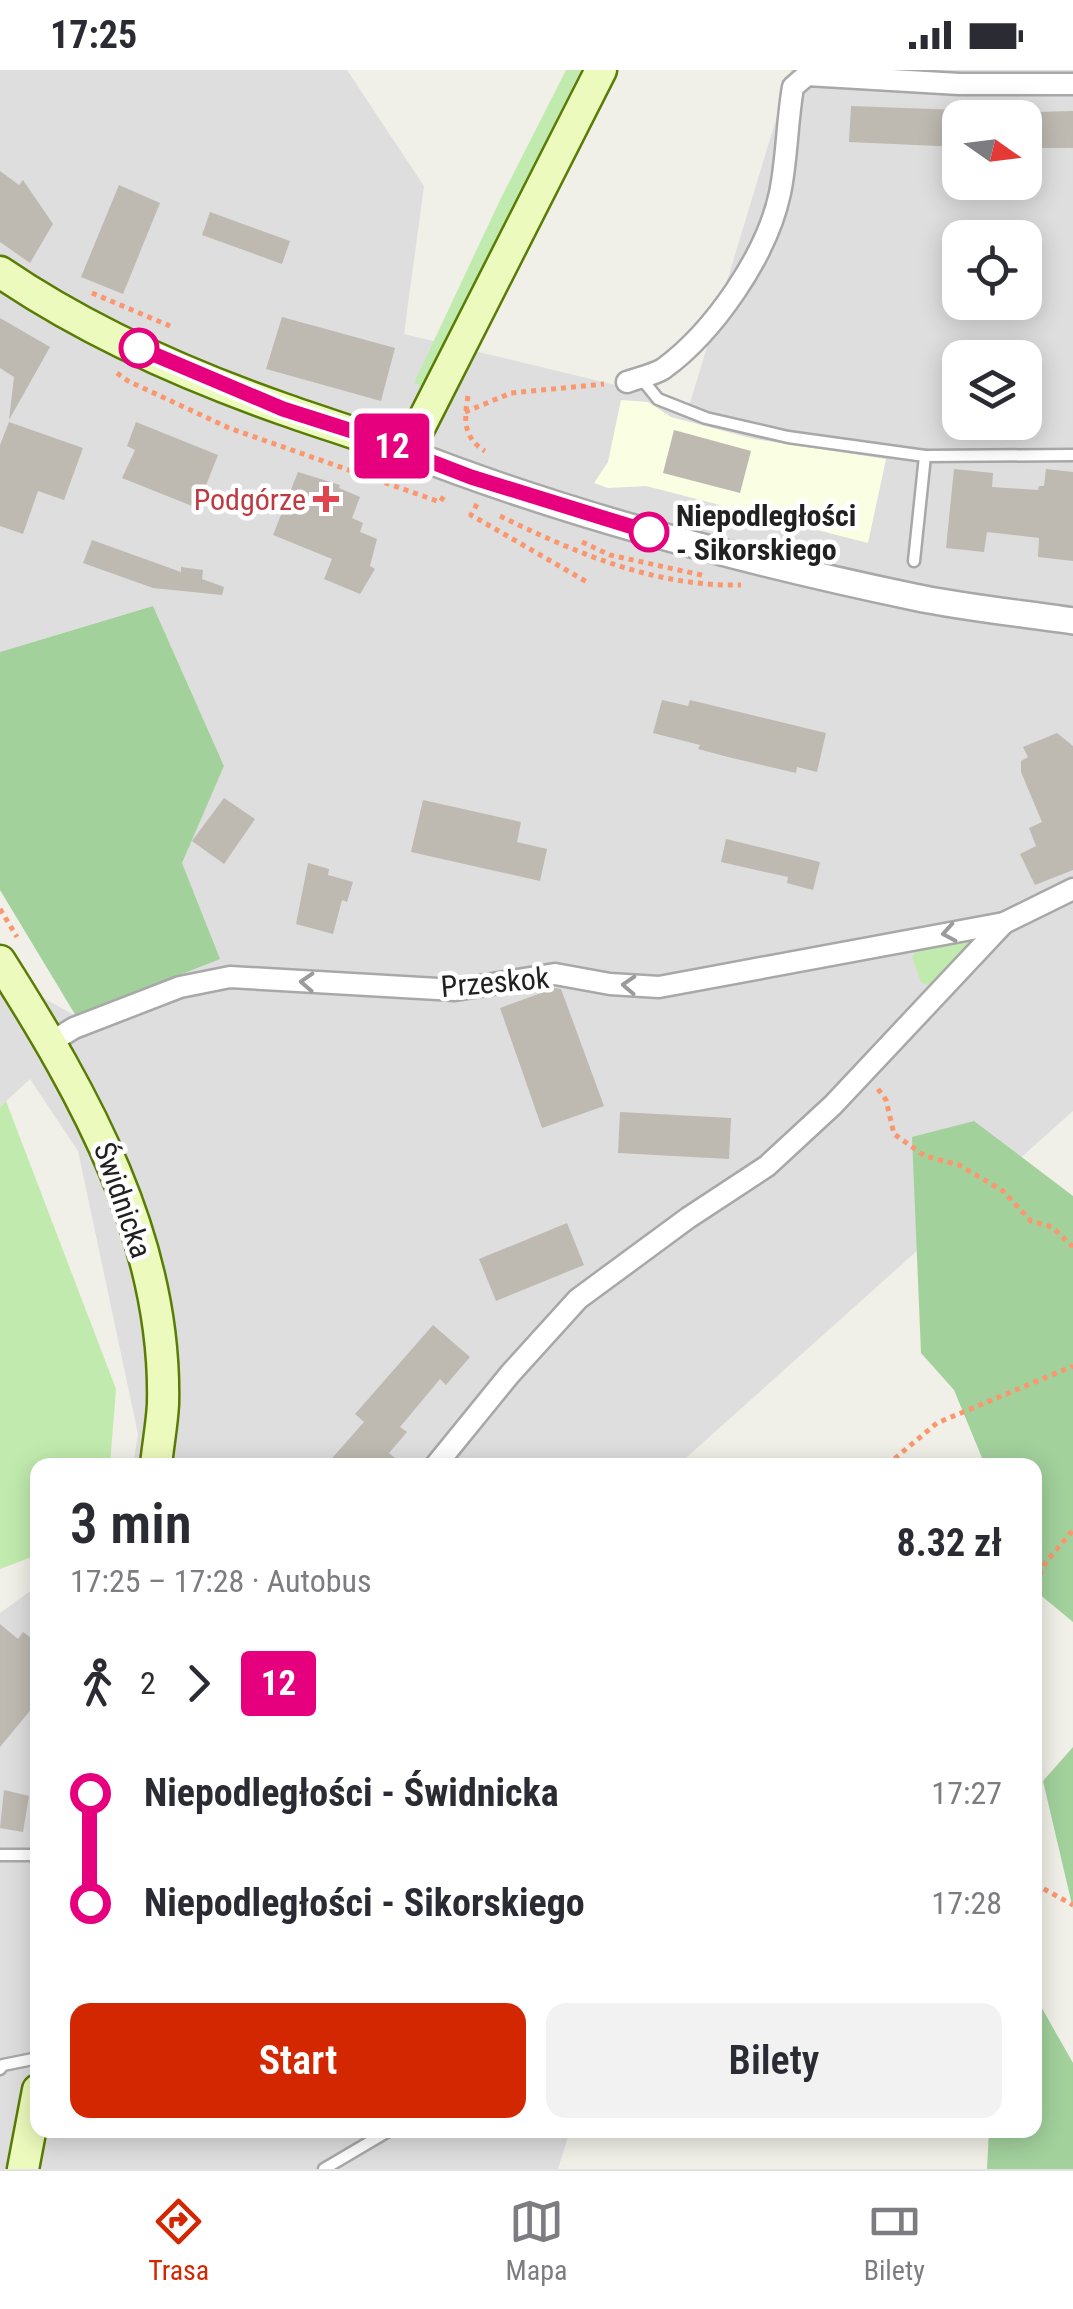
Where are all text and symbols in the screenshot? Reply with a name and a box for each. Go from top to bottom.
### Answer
text: 17:25 [50,13,137,57]
north arrow [942,100,1042,200]
map controls [942,100,1042,440]
button: locate [942,220,1042,320]
unlabelled marker [120,329,158,367]
button: layers [942,340,1042,440]
line badge: 12 [347,414,437,478]
text: 12 [374,426,410,467]
place label: Podgórze [194,482,306,517]
marker: Podgórze [315,488,337,510]
place label: Niepodległości - Sikorskiego [676,498,856,567]
marker: Niepodległości - Sikorskiego [630,513,668,551]
one-way arrow [941,922,957,943]
street label: Przeskok [439,960,551,1004]
one-way arrow [298,972,314,993]
one-way arrow [621,975,637,996]
street label: Świdnicka [87,1138,159,1262]
text: 3 min [70,1492,192,1556]
text: 8.32 zł [897,1521,1002,1565]
text: 17:25 – 17:28 · Autobus [70,1562,372,1600]
icon: walk [70,1656,125,1711]
icon: forward [171,1656,226,1711]
text: 12 [261,1663,296,1704]
text: 2 [140,1664,156,1702]
text: Niepodległości - Świdnicka [144,1771,559,1815]
text: 17:27 [931,1774,1002,1812]
text: Niepodległości - Sikorskiego [144,1881,585,1925]
text: 17:28 [931,1884,1002,1922]
button: Start [70,2003,526,2118]
button: Bilety [546,2003,1002,2118]
tab: Trasa [148,2194,209,2287]
tab: Mapa [506,2194,567,2287]
tab: Bilety [864,2194,925,2287]

